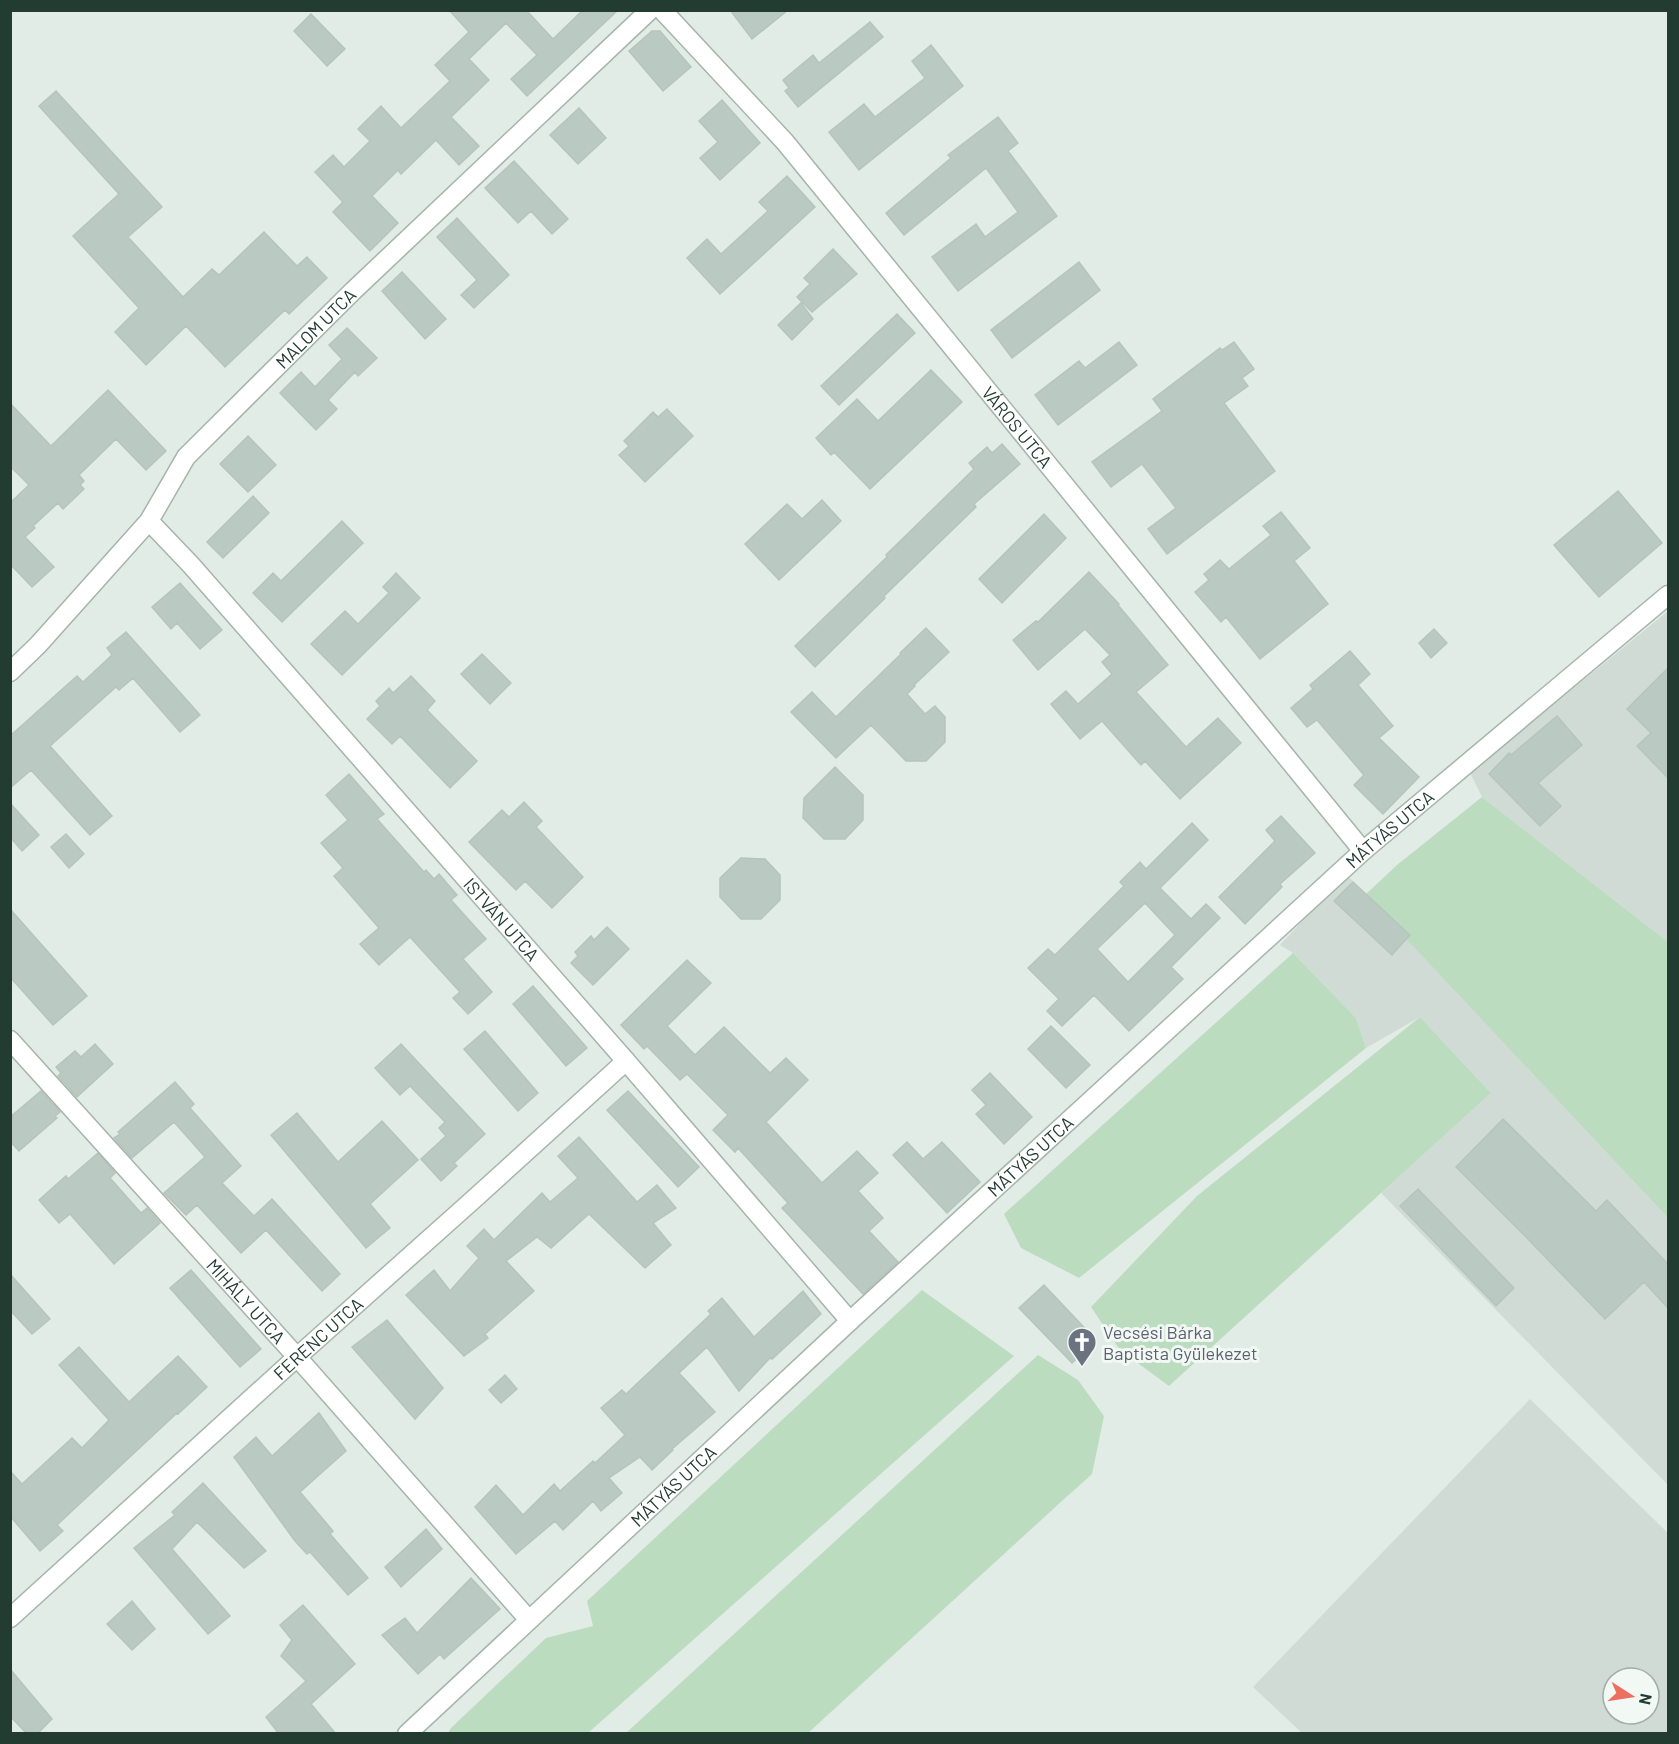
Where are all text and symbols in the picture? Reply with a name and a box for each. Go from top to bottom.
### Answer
street label: MALOM UTCA [271,283,361,373]
street label: VÁROS UTCA [977,382,1057,472]
street label: MÁTYÁS UTCA [1341,785,1438,873]
street label: ISTVÁN UTCA [459,873,544,965]
street label: MÁTYÁS UTCA [983,1111,1078,1201]
street label: MIHÁLY UTCA [202,1254,290,1348]
street label: FERENC UTCA [269,1293,367,1384]
place label: Vecsési Bárka Baptista Gyülekezet [1103,1321,1258,1364]
church icon: Vecsési Bárka Baptista Gyülekezet [1066,1326,1098,1368]
street label: MÁTYÁS UTCA [626,1441,721,1531]
north arrow [1601,1666,1661,1726]
text: N [1636,1692,1657,1706]

